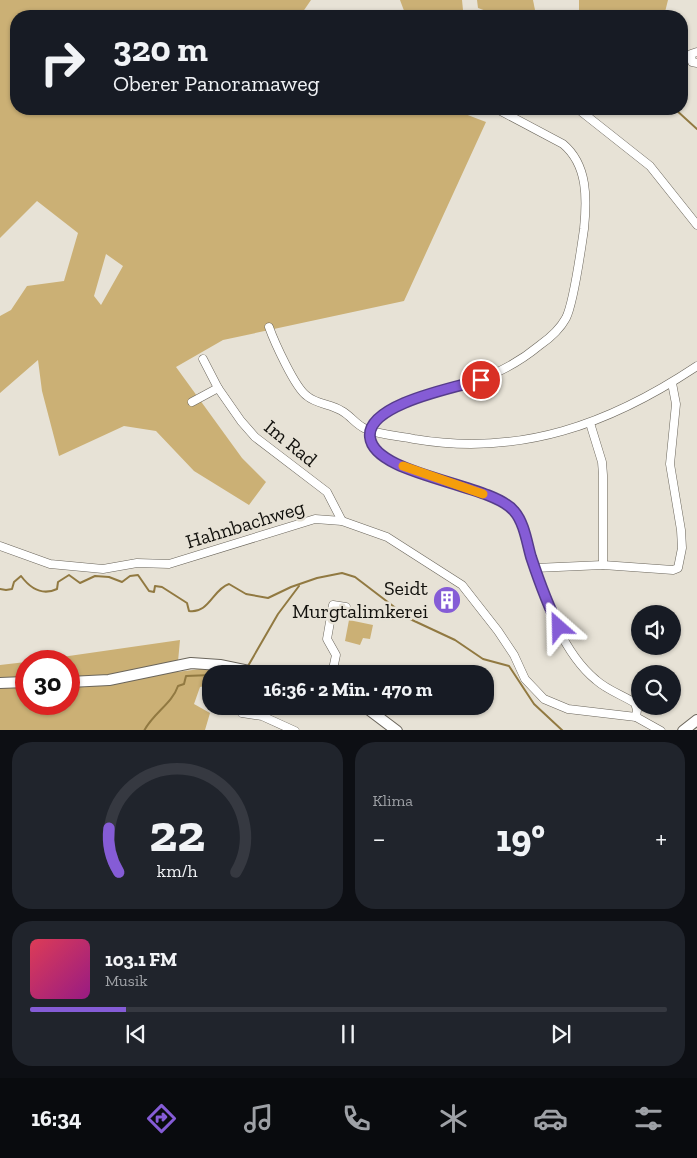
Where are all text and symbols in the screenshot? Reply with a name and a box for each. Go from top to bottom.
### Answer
text: 320 m [113,28,208,70]
icon: right [30,30,95,95]
text: Oberer Panoramaweg [113,70,320,97]
pin [460,359,502,401]
icon: arrive [467,366,495,394]
street label: Im Rad [260,414,322,472]
street label: Hahnbachweg [183,495,307,553]
place label: Seidt Murgtalimkerei [292,576,429,623]
building icon: Seidt Murgtalimkerei [432,585,462,615]
position arrow [532,600,584,652]
map controls [631,605,681,715]
button: sound [631,605,681,655]
speed limit sign: 30 [15,650,80,715]
button: search [631,665,681,715]
text: 16:36 · 2 Min. · 470 m [264,678,432,701]
text: Klima [373,791,413,810]
text: 22 [149,802,205,864]
text: 19° [496,815,545,861]
text: − [373,822,386,855]
text: + [655,822,667,855]
text: km/h [157,860,198,882]
text: 103.1 FM [105,948,177,971]
text: Musik [105,971,148,990]
icon: previous [122,1020,150,1048]
icon: pause [334,1020,362,1048]
icon: next [547,1020,575,1048]
icon: directions [144,1101,179,1136]
icon: music [241,1101,276,1136]
icon: phone [339,1101,374,1136]
icon: climate [436,1101,471,1136]
icon: car [533,1101,568,1136]
icon: filters [631,1101,666,1136]
text: 16:34 [31,1105,82,1132]

